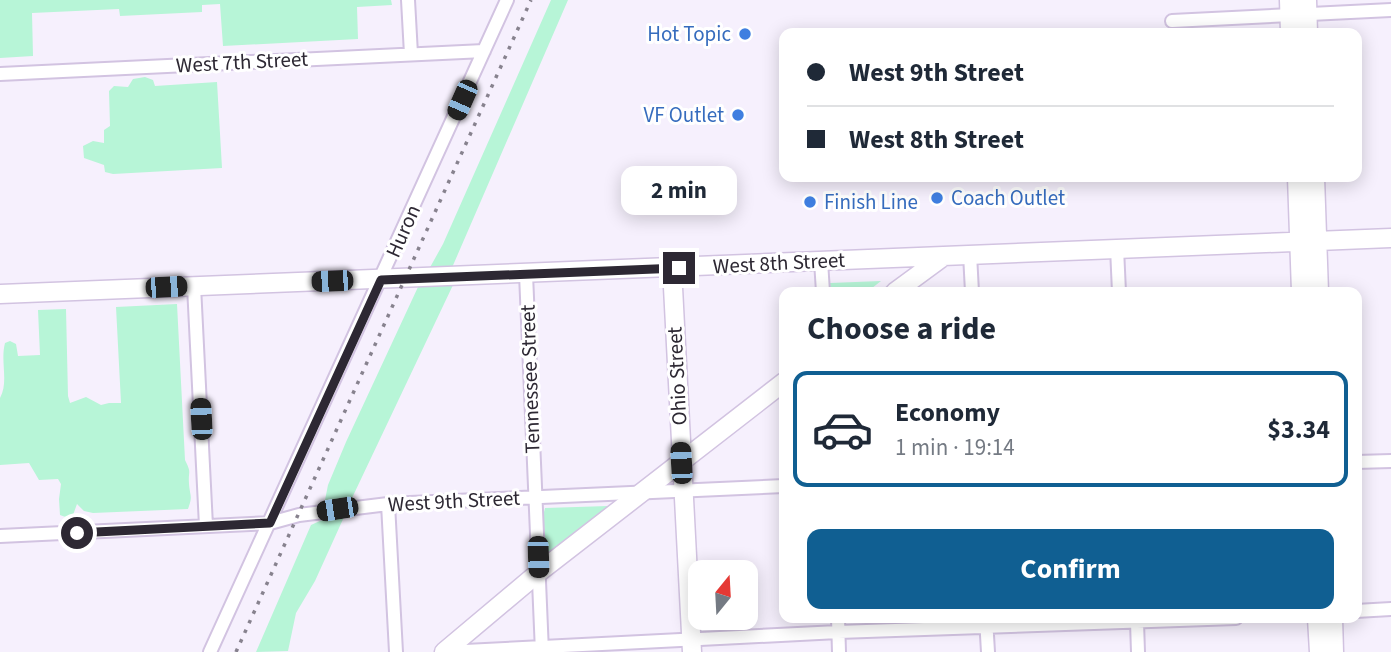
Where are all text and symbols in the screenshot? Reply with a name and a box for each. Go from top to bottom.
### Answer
place label: Hot Topic [647,19,731,49]
marker: Hot Topic [737,26,753,42]
street label: West 7th Street [175,44,309,80]
text: West 9th Street [849,54,1024,91]
car [444,77,481,123]
place label: VF Outlet [643,100,724,130]
marker: VF Outlet [730,107,746,123]
text: West 8th Street [849,121,1024,158]
callout: 2 min [621,166,737,216]
text: 2 min [651,174,707,207]
place label: Coach Outlet [951,183,1065,213]
place label: Finish Line [824,187,918,217]
marker: Coach Outlet [929,190,945,206]
marker: Finish Line [802,194,818,210]
street label: Huron [378,200,428,262]
street label: West 8th Street [712,245,846,281]
route end [663,252,695,284]
car [311,270,354,292]
car [145,275,188,299]
street label: Tennessee Street [512,304,548,454]
text: Choose a ride [807,306,996,352]
street label: Ohio Street [659,326,695,426]
text: Economy [895,394,1000,431]
car [190,397,213,441]
icon: car [811,398,874,461]
text: $3.34 [1267,411,1330,448]
text: 1 min · 19:14 [895,431,1015,464]
car [670,441,693,485]
street label: West 9th Street [387,483,521,519]
car [315,495,360,523]
route start [61,517,93,549]
button: Confirm [807,529,1334,609]
car [527,536,550,578]
north arrow [688,560,758,630]
map controls [688,560,758,630]

